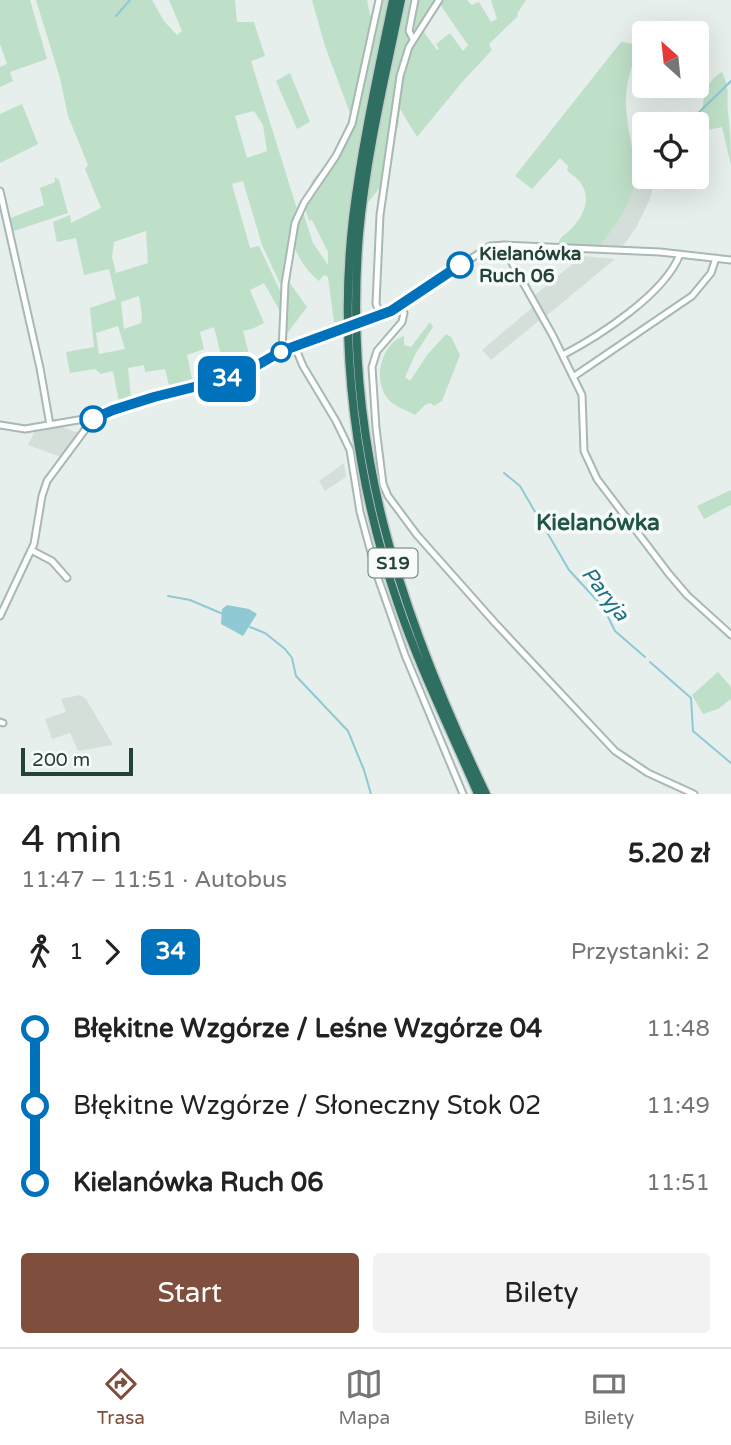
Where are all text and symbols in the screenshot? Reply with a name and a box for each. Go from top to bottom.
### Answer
north arrow [632,21,709,98]
map controls [632,21,709,189]
button: locate [632,112,709,189]
place label: Kielanówka Ruch 06 [479,243,582,287]
marker: Kielanówka Ruch 06 [447,252,473,278]
unlabelled marker [271,342,291,362]
line badge: 34 [196,356,258,402]
text: 34 [212,364,242,393]
unlabelled marker [80,406,106,432]
district label: Kielanówka [536,509,660,537]
road number: S19 [368,548,418,578]
water label: Paryja [576,562,635,627]
scale bar [21,745,133,777]
text: 200 m [32,749,90,771]
text: 4 min [21,817,122,863]
text: 5.20 zł [628,838,710,869]
text: 11:47 – 11:51 · Autobus [21,866,287,894]
icon: walk [21,933,59,971]
icon: forward [93,933,131,971]
text: 34 [155,937,186,966]
text: 1 [69,938,83,966]
text: Przystanki: 2 [571,938,710,966]
text: Błękitne Wzgórze / Leśne Wzgórze 04 [73,1013,542,1044]
text: 11:48 [646,1015,710,1043]
text: Błękitne Wzgórze / Słoneczny Stok 02 [73,1090,541,1121]
text: 11:49 [646,1092,710,1120]
text: Kielanówka Ruch 06 [73,1167,323,1198]
text: 11:51 [646,1169,710,1197]
button: Start [21,1253,359,1333]
button: Bilety [373,1253,710,1333]
tab: Trasa [97,1365,145,1429]
tab: Mapa [338,1365,390,1429]
tab: Bilety [584,1365,634,1429]

